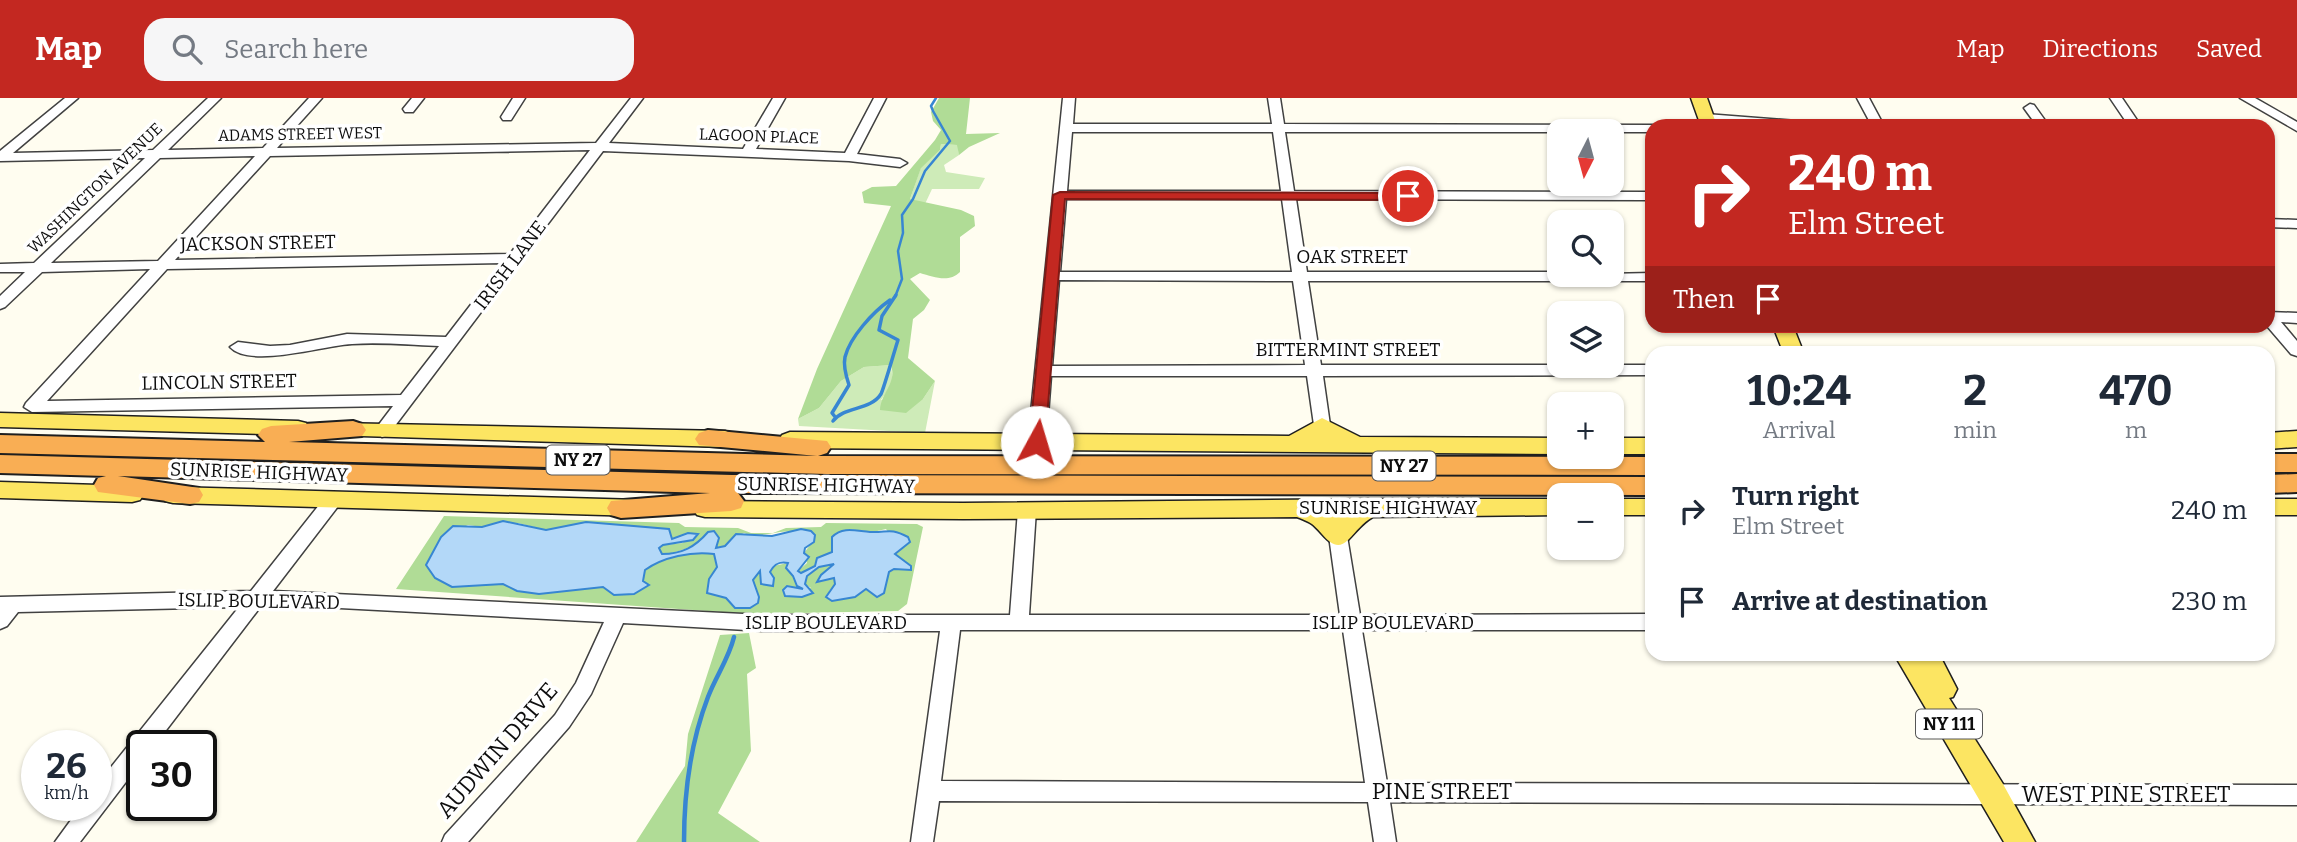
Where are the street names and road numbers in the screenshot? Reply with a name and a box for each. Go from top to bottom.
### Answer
street label: WASHINGTON AVENUE [24,119,166,257]
street label: ADAMS STREET WEST [218,123,382,145]
street label: LAGOON PLACE [699,124,819,148]
street label: IRISH LANE [469,216,551,314]
street label: JACKSON STREET [179,230,336,256]
street label: OAK STREET [1296,245,1408,268]
street label: BITTERMINT STREET [1256,338,1440,361]
street label: LINCOLN STREET [141,369,297,395]
road number: NY 27 [546,446,610,474]
road number: NY 27 [1372,452,1436,480]
street label: SUNRISE HIGHWAY [169,457,349,487]
street label: SUNRISE HIGHWAY [737,472,916,498]
street label: SUNRISE HIGHWAY [1299,496,1478,519]
street label: ISLIP BOULEVARD [178,588,340,614]
street label: ISLIP BOULEVARD [745,611,907,634]
street label: ISLIP BOULEVARD [1312,611,1474,634]
street label: AUDWIN DRIVE [431,677,563,823]
road number: NY 111 [1916,710,1982,738]
street label: PINE STREET [1372,777,1512,805]
street label: WEST PINE STREET [2022,780,2230,808]

